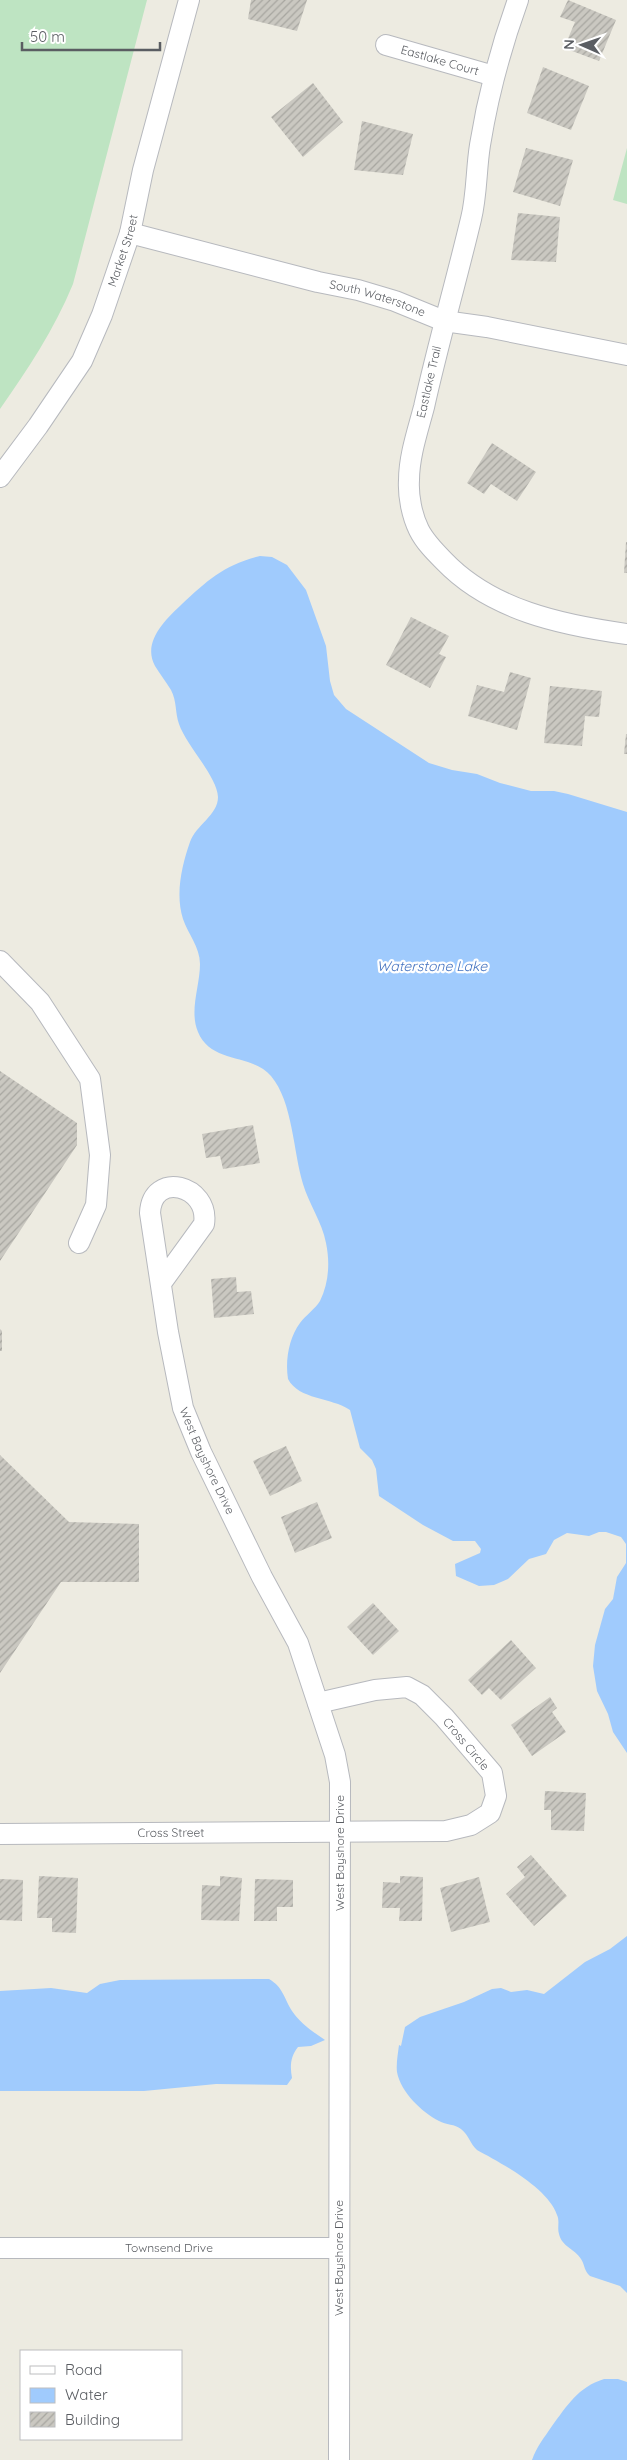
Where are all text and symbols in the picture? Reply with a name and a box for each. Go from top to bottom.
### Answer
scale bar [22,20,160,52]
north arrow [557,20,607,70]
text: 50 m [30,27,65,46]
text: N [560,39,578,50]
street label: Eastlake Court [399,42,481,78]
street label: Market Street [104,213,141,289]
street label: South Waterstone [328,276,428,320]
street label: Eastlake Trail [413,344,444,419]
water label: Waterstone Lake [377,957,488,975]
street label: West Bayshore Drive [177,1405,238,1517]
street label: Cross Circle [440,1714,493,1773]
street label: West Bayshore Drive [332,1795,347,1911]
street label: Cross Street [138,1825,204,1840]
street label: West Bayshore Drive [331,2200,346,2316]
street label: Townsend Drive [125,2240,213,2255]
legend [20,2350,182,2440]
text: Road [65,2360,102,2379]
text: Water [65,2385,108,2404]
text: Building [65,2410,120,2429]

